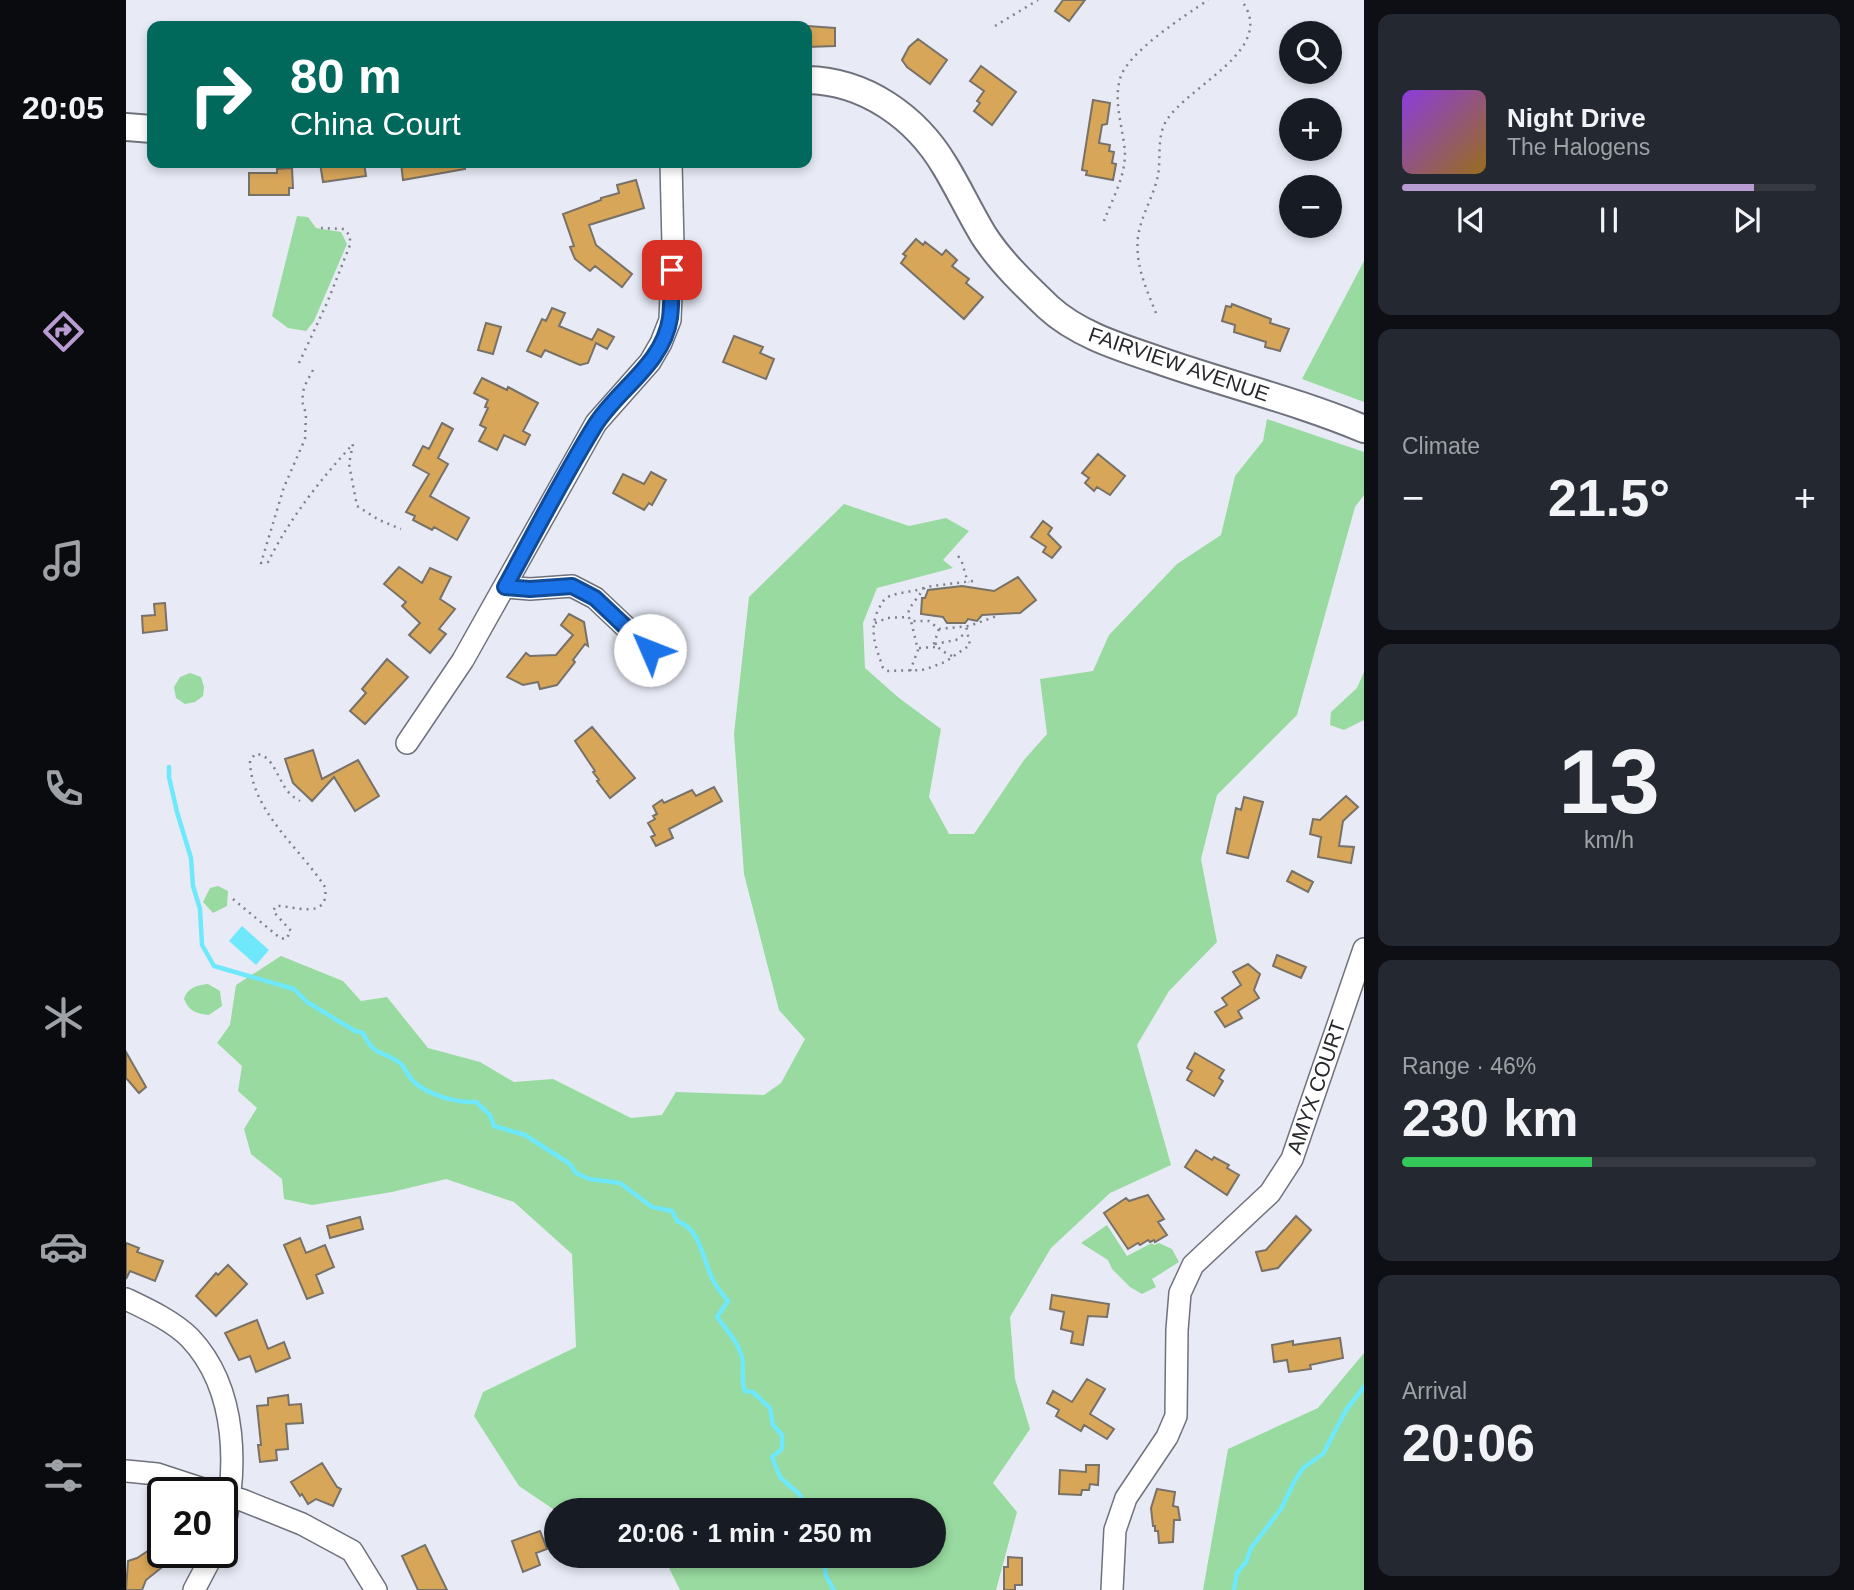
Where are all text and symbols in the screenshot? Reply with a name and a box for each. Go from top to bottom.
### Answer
map controls [1279,21,1342,238]
button: search [1279,21,1342,84]
icon: right [175,49,266,140]
text: 80 m [290,49,402,103]
text: 20:05 [22,90,104,126]
button: + [1279,98,1342,161]
text: Night Drive [1507,103,1646,133]
text: China Court [290,106,461,142]
text: The Halogens [1507,134,1650,160]
button: − [1279,175,1342,238]
icon: previous [1452,201,1490,239]
icon: pause [1590,201,1628,239]
icon: next [1728,201,1766,239]
pin [642,240,702,300]
icon: arrive [653,251,691,289]
icon: directions [39,307,88,356]
street label: FAIRVIEW AVENUE [1086,322,1272,406]
text: Climate [1402,433,1480,459]
text: 21.5° [1548,469,1670,527]
text: − [1402,477,1424,519]
text: + [1794,477,1816,519]
icon: music [39,536,88,585]
position arrow [613,613,687,687]
text: 13 [1558,731,1660,832]
icon: phone [39,764,88,813]
text: km/h [1584,827,1634,853]
icon: climate [39,993,88,1042]
street label: AMYX COURT [1282,1017,1350,1157]
text: Range · 46% [1402,1053,1536,1079]
text: 230 km [1402,1089,1578,1147]
icon: car [39,1222,88,1271]
text: Arrival [1402,1378,1467,1404]
text: 20:06 [1402,1414,1535,1472]
icon: filters [39,1451,88,1500]
speed limit sign: 20 [147,1477,238,1568]
text: 20:06 · 1 min · 250 m [618,1518,872,1548]

